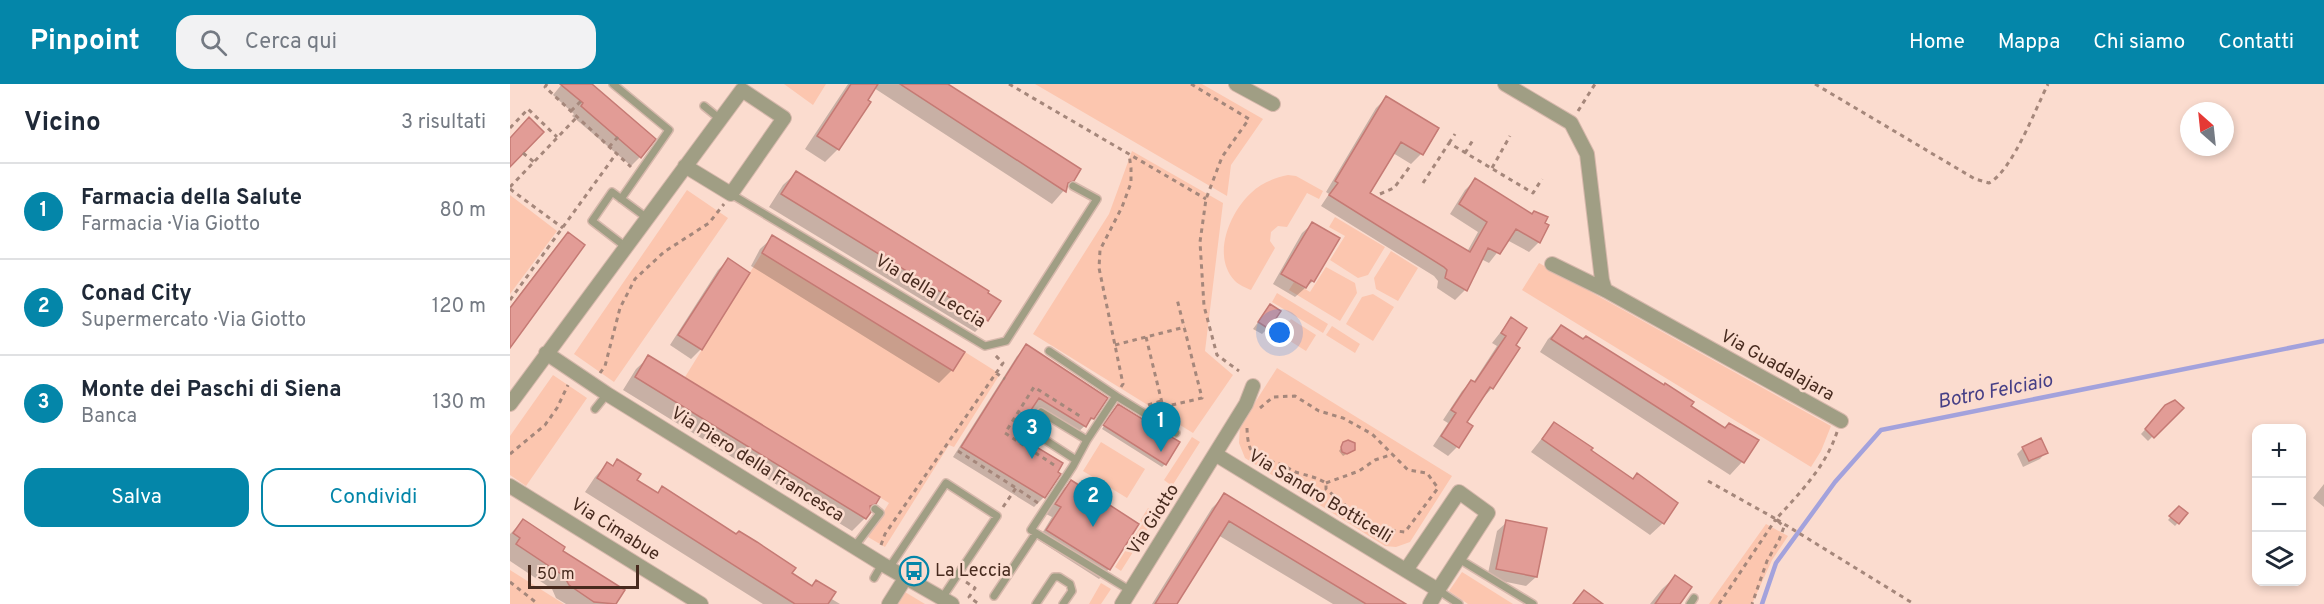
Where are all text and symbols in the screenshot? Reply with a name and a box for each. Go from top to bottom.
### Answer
search box [176,15,596,69]
text: Pinpoint [30,24,140,60]
icon: search [197,26,230,59]
text: Cerca qui [245,29,337,56]
text: Home [1909,29,1965,56]
text: Mappa [1998,29,2060,56]
text: Chi siamo [2093,29,2185,56]
text: Contatti [2218,29,2294,56]
north arrow [2180,102,2234,156]
text: Vicino [24,107,101,140]
text: 3 risultati [401,110,486,136]
text: Farmacia della Salute [81,185,302,212]
text: 1 [40,198,48,224]
text: 80 m [440,198,486,224]
text: Farmacia · Via Giotto [81,212,260,238]
street label: Via della Leccia [870,250,990,334]
text: Conad City [81,281,192,308]
text: 2 [37,294,50,320]
text: 120 m [432,294,486,320]
text: Supermercato · Via Giotto [81,308,306,334]
your location [1265,318,1294,347]
street label: Via Guadalajara [1716,325,1838,407]
water label: Botro Felciaio [1935,368,2055,416]
text: Monte dei Paschi di Siena [81,377,342,404]
text: 3 [38,390,50,416]
text: 130 m [432,390,486,416]
street label: Via Piero della Francesca [666,402,848,528]
pin: 1 [1142,402,1180,452]
text: Banca [81,404,137,430]
pin: 3 [1012,410,1052,459]
map controls [2252,424,2306,586]
button: + [2252,424,2306,478]
street label: Via Sandro Botticelli [1244,445,1396,549]
button: Salva [24,468,249,527]
button: Condividi [261,468,486,527]
pin: 2 [1074,478,1112,527]
button: − [2252,478,2306,532]
street label: Via Giotto [1123,480,1185,560]
street label: Via Cimabue [566,494,664,566]
button: layers [2252,532,2306,586]
bus stop icon: La Leccia [898,555,930,587]
place label: La Leccia [935,560,1011,583]
scale bar [528,562,639,590]
text: 50 m [537,565,575,585]

